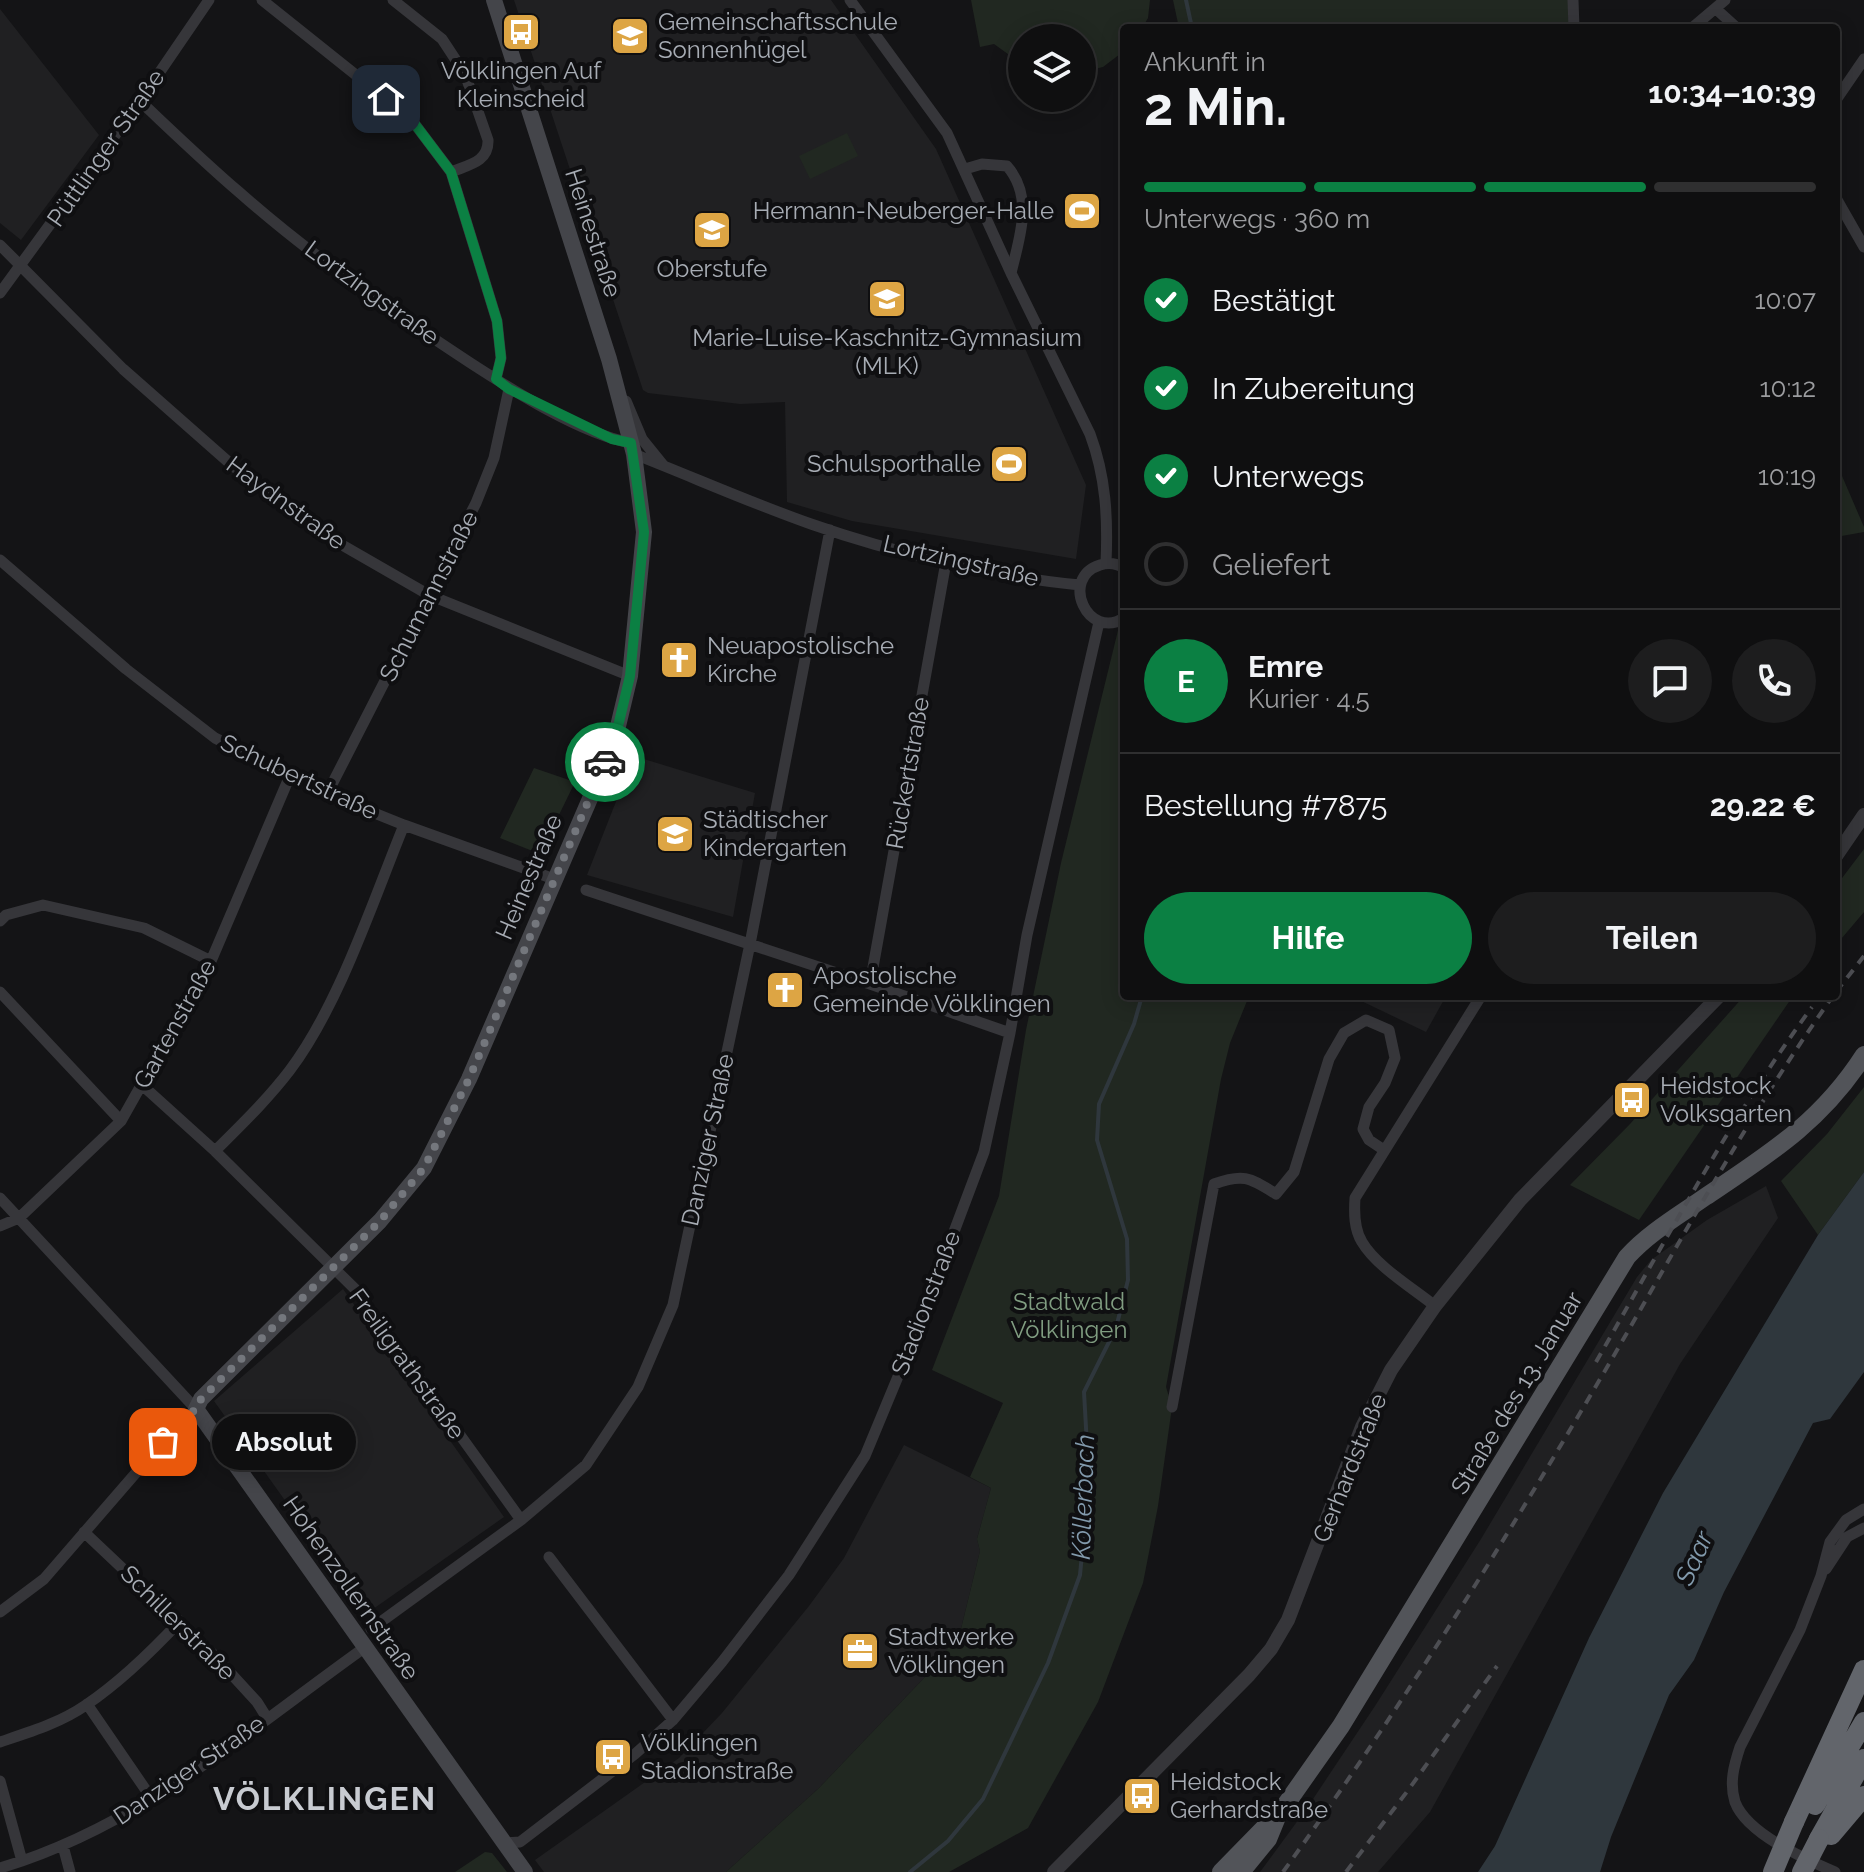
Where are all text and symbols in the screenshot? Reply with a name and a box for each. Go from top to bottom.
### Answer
place label: Gemeinschaftsschule Sonnenhügel [658,7,898,64]
bus stop icon: Völklingen Auf Kleinscheid [500,11,542,53]
school or university icon: Gemeinschaftsschule Sonnenhügel [609,15,651,57]
map controls [1008,24,1096,112]
button: layers [1008,24,1096,112]
text: Ankunft in [1144,47,1266,77]
place label: Völklingen Auf Kleinscheid [441,56,602,113]
street label: Püttlinger Straße [41,64,171,232]
pin [352,65,420,133]
text: 10:34–10:39 [1648,75,1816,110]
text: 2 Min. [1144,76,1287,137]
icon: home [364,77,408,121]
street label: Heinestraße [559,165,628,301]
sports icon: Hermann-Neuberger-Halle [1061,190,1103,232]
place label: Hermann-Neuberger-Halle [753,196,1054,225]
text: Unterwegs · 360 m [1144,204,1370,234]
school or university icon: Oberstufe [691,209,733,251]
street label: Lortzingstraße [300,234,445,351]
place label: Oberstufe [657,254,767,283]
school or university icon: Marie-Luise-Kaschnitz-Gymnasium (MLK) [866,278,908,320]
icon: check [1144,278,1188,322]
text: Bestätigt [1212,283,1336,318]
text: 10:07 [1754,285,1816,315]
place label: Marie-Luise-Kaschnitz-Gymnasium (MLK) [692,323,1082,380]
icon: check [1144,366,1188,410]
text: In Zubereitung [1212,371,1415,406]
text: 10:12 [1759,373,1816,403]
sports icon: Schulsporthalle [988,443,1030,485]
place label: Schulsporthalle [807,449,981,478]
street label: Haydnstraße [221,450,352,556]
icon: check [1144,454,1188,498]
text: Unterwegs [1212,459,1364,494]
text: 10:19 [1758,461,1816,491]
street label: Schumannstraße [373,506,484,686]
street label: Lortzingstraße [881,529,1042,592]
text: Geliefert [1212,547,1331,582]
place label: Neuapostolische Kirche [707,631,894,688]
church icon: Neuapostolische Kirche [658,639,700,681]
button: chat [1628,639,1712,723]
button: phone [1732,639,1816,723]
text: Emre [1248,649,1323,684]
text: E [1177,664,1195,699]
text: Kurier · 4.5 [1248,684,1370,714]
street label: Rückertstraße [880,695,935,851]
courier [565,722,645,802]
street label: Schubertstraße [216,728,382,826]
icon: car [583,740,627,784]
text: Bestellung #7875 [1144,788,1387,823]
text: 29.22 € [1710,788,1816,823]
place label: Städtischer Kindergarten [703,805,847,862]
street label: Heinestraße [489,810,568,944]
school or university icon: Städtischer Kindergarten [654,813,696,855]
button: Hilfe [1144,892,1472,984]
button: Teilen [1488,892,1816,984]
street label: Gartenstraße [127,954,222,1093]
place label: Apostolische Gemeinde Völklingen [813,961,1051,1018]
church icon: Apostolische Gemeinde Völklingen [764,969,806,1011]
street label: Danziger Straße [675,1051,740,1229]
place label: Heidstock Volksgarten [1660,1071,1792,1128]
bus stop icon: Heidstock Volksgarten [1611,1079,1653,1121]
street label: Stadionstraße [885,1227,966,1379]
street label: Freiligrathstraße [343,1283,472,1445]
street label: Straße des 13. Januar [1445,1286,1589,1499]
park label: Stadtwald Völklingen [1011,1287,1127,1344]
street label: Gerhardstraße [1306,1389,1393,1547]
pin [129,1408,197,1476]
callout: Absolut [211,1414,355,1470]
icon: bag [141,1420,185,1464]
text: Absolut [236,1427,332,1457]
water label: Köllerbach [1066,1434,1100,1560]
street label: Hohenzollernstraße [277,1490,426,1685]
water label: Saar [1669,1526,1719,1590]
street label: Schillerstraße [115,1559,242,1686]
place label: Stadtwerke Völklingen [888,1622,1014,1679]
office icon: Stadtwerke Völklingen [839,1630,881,1672]
street label: Danziger Straße [108,1709,269,1831]
place label: Völklingen Stadionstraße [641,1728,793,1785]
bus stop icon: Völklingen Stadionstraße [592,1736,634,1778]
place label: Heidstock Gerhardstraße [1170,1767,1328,1824]
bus stop icon: Heidstock Gerhardstraße [1121,1775,1163,1817]
district label: VÖLKLINGEN [213,1780,437,1817]

